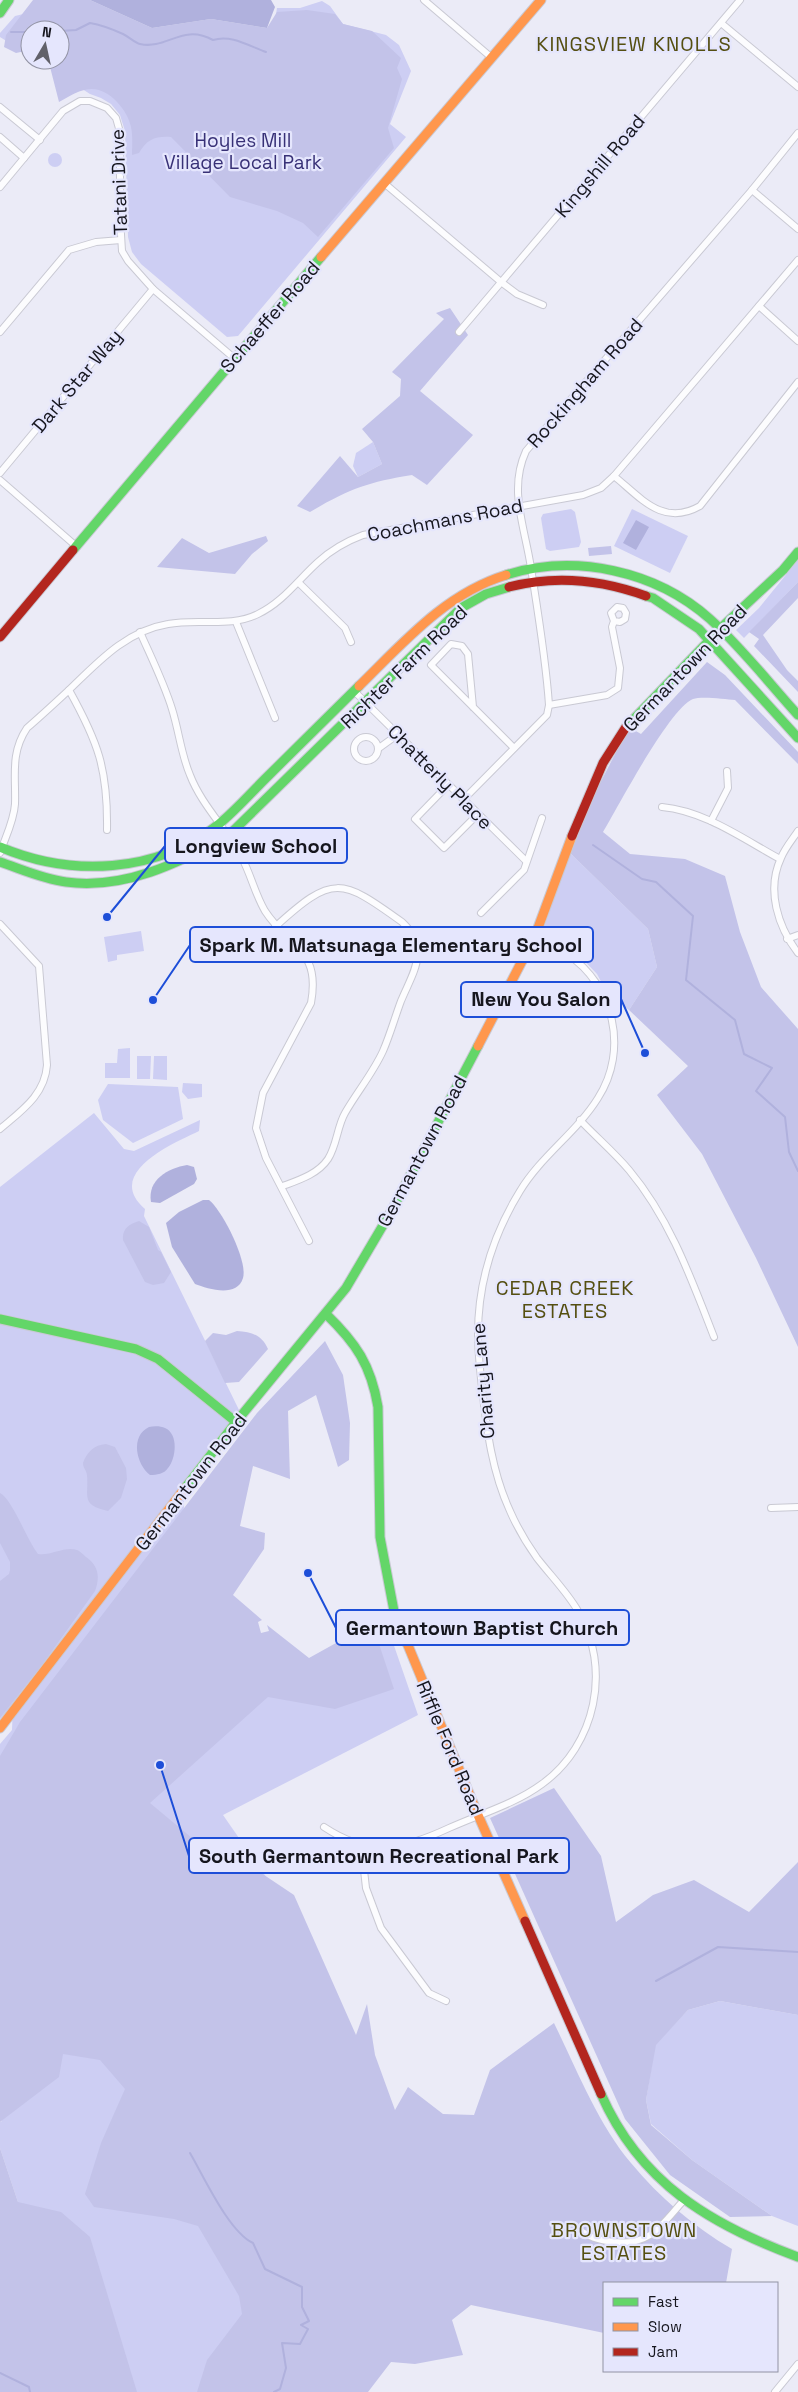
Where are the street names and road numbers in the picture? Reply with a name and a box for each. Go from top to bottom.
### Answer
street label: Kingshill Road [550,109,650,223]
street label: Tatani Drive [105,129,133,235]
street label: Schaeffer Road [215,256,325,378]
street label: Rockingham Road [522,313,648,453]
street label: Dark Star Way [26,324,128,438]
street label: Coachmans Road [365,493,525,547]
street label: Germantown Road [618,599,752,737]
street label: Richter Farm Road [335,600,473,734]
street label: Chatterly Place [382,719,498,835]
street label: Germantown Road [372,1071,472,1231]
street label: Charity Lane [465,1322,501,1440]
street label: Germantown Road [129,1408,253,1556]
street label: Riffle Ford Road [410,1677,490,1819]

